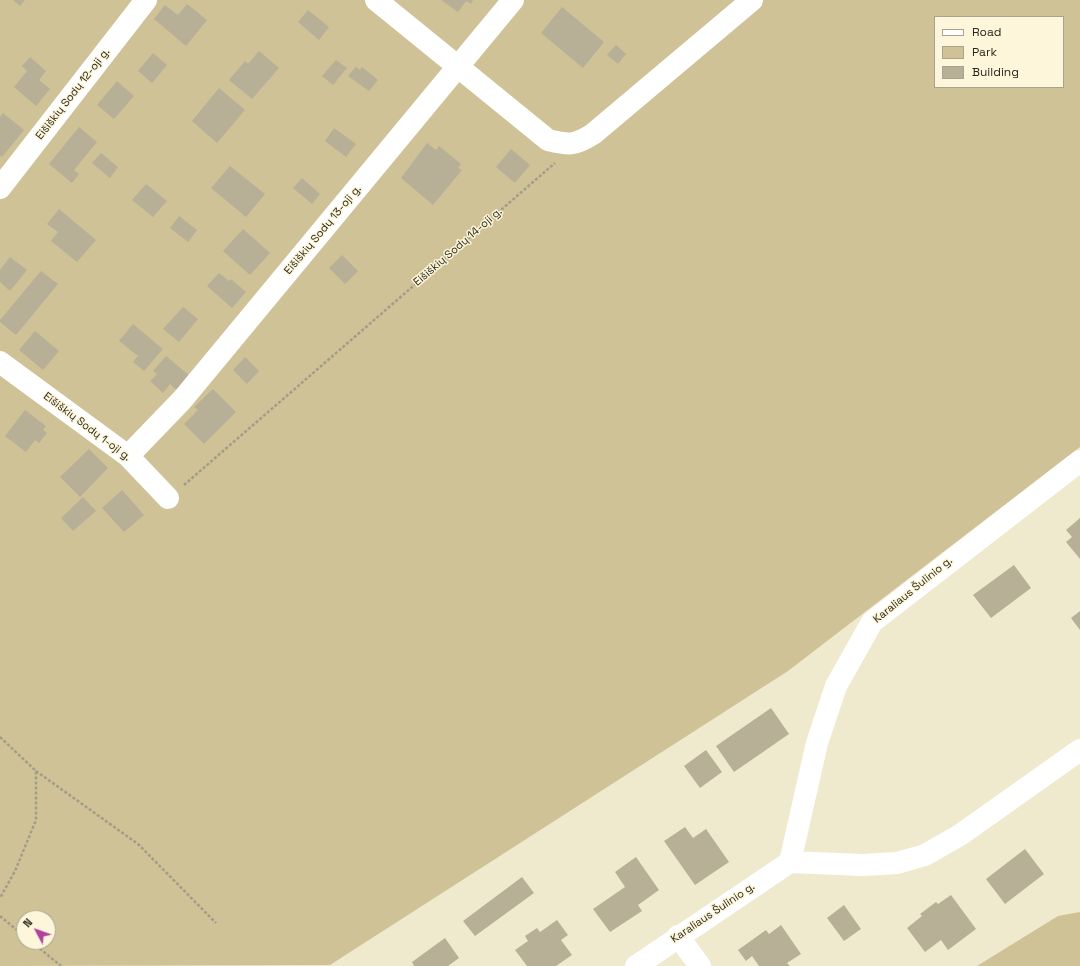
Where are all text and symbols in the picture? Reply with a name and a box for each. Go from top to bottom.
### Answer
legend [934,16,1064,88]
text: Road [972,24,1001,40]
text: Park [972,44,997,60]
street label: Eišiškių Sodų 12-oji g. [33,46,113,142]
text: Building [972,64,1019,80]
street label: Eišiškių Sodų 13-oji g. [282,183,364,277]
street label: Eišiškių Sodų 14-oji g. [411,205,505,289]
street label: Eišiškių Sodų 1-oji g. [41,390,133,464]
street label: Karaliaus Šulinio g. [871,554,955,626]
street label: Karaliaus Šulinio g. [669,880,757,946]
north arrow [16,910,56,950]
text: N [20,915,35,930]

